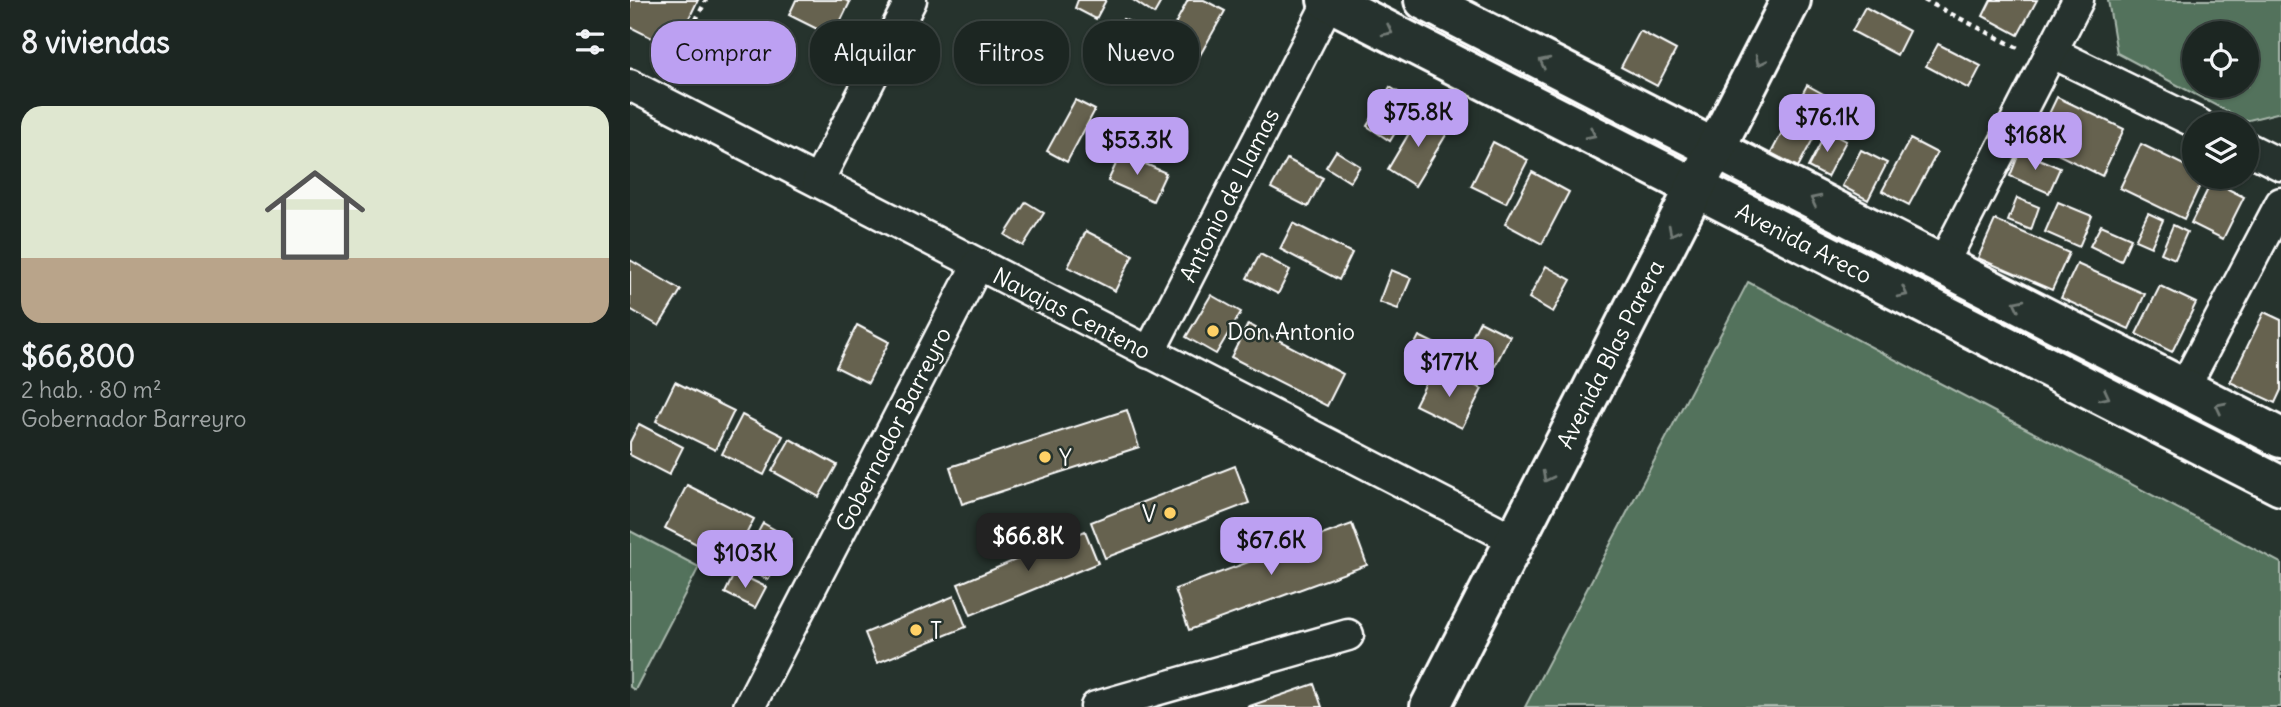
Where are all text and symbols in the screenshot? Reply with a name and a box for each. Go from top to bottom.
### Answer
chip: Comprar [651,21,796,84]
chip: Alquilar [810,21,940,84]
chip: Filtros [954,21,1069,84]
chip: Nuevo [1083,21,1199,84]
map controls [2182,21,2259,189]
button: locate [2182,21,2259,98]
one-way arrow [1381,22,1393,36]
text: 8 viviendas [21,23,170,61]
icon: filters [571,23,609,61]
one-way arrow [1754,54,1768,66]
one-way arrow [1539,56,1552,70]
pin: $75.8K [1361,90,1475,149]
pin: $76.1K [1770,94,1884,154]
text: $75.8K [1383,97,1453,126]
text: $76.1K [1795,102,1859,131]
street label: Antonio de Llamas [1173,103,1285,287]
button: layers [2182,112,2259,189]
pin: $168K [1986,113,2084,172]
pin: $53.3K [1080,118,1194,177]
text: $168K [2004,120,2066,149]
text: $53.3K [1101,125,1173,154]
one-way arrow [1584,125,1596,139]
icon: home [252,152,378,278]
one-way arrow [1810,194,1822,208]
street label: Avenida Areco [1731,196,1877,290]
one-way arrow [1668,224,1681,236]
street label: Avenida Blas Parera [1550,255,1670,453]
street label: Navajas Centeno [988,261,1156,365]
one-way arrow [1896,284,1908,298]
one-way arrow [2012,298,2025,312]
place label: Don Antonio [1227,317,1355,346]
street label: Gobernador Barreyro [829,322,957,536]
marker: Don Antonio [1205,323,1221,339]
text: $66,800 [21,337,135,375]
pin: $177K [1400,340,1498,399]
text: $177K [1420,347,1478,376]
text: 2 hab. · 80 m² [21,375,162,404]
one-way arrow [2098,388,2110,402]
one-way arrow [2215,401,2227,415]
text: Gobernador Barreyro [21,404,247,433]
place label: Y [1059,443,1072,472]
marker: Y [1037,449,1053,465]
one-way arrow [1542,470,1556,482]
place label: V [1142,499,1156,528]
marker: V [1162,505,1178,521]
pin: $66.8K [971,514,1085,573]
pin: $67.6K [1214,518,1328,577]
text: $66.8K [992,521,1064,550]
text: $67.6K [1236,525,1306,554]
pin: $103K [696,530,794,590]
text: $103K [713,538,777,567]
place label: T [930,616,942,645]
marker: T [908,622,924,638]

